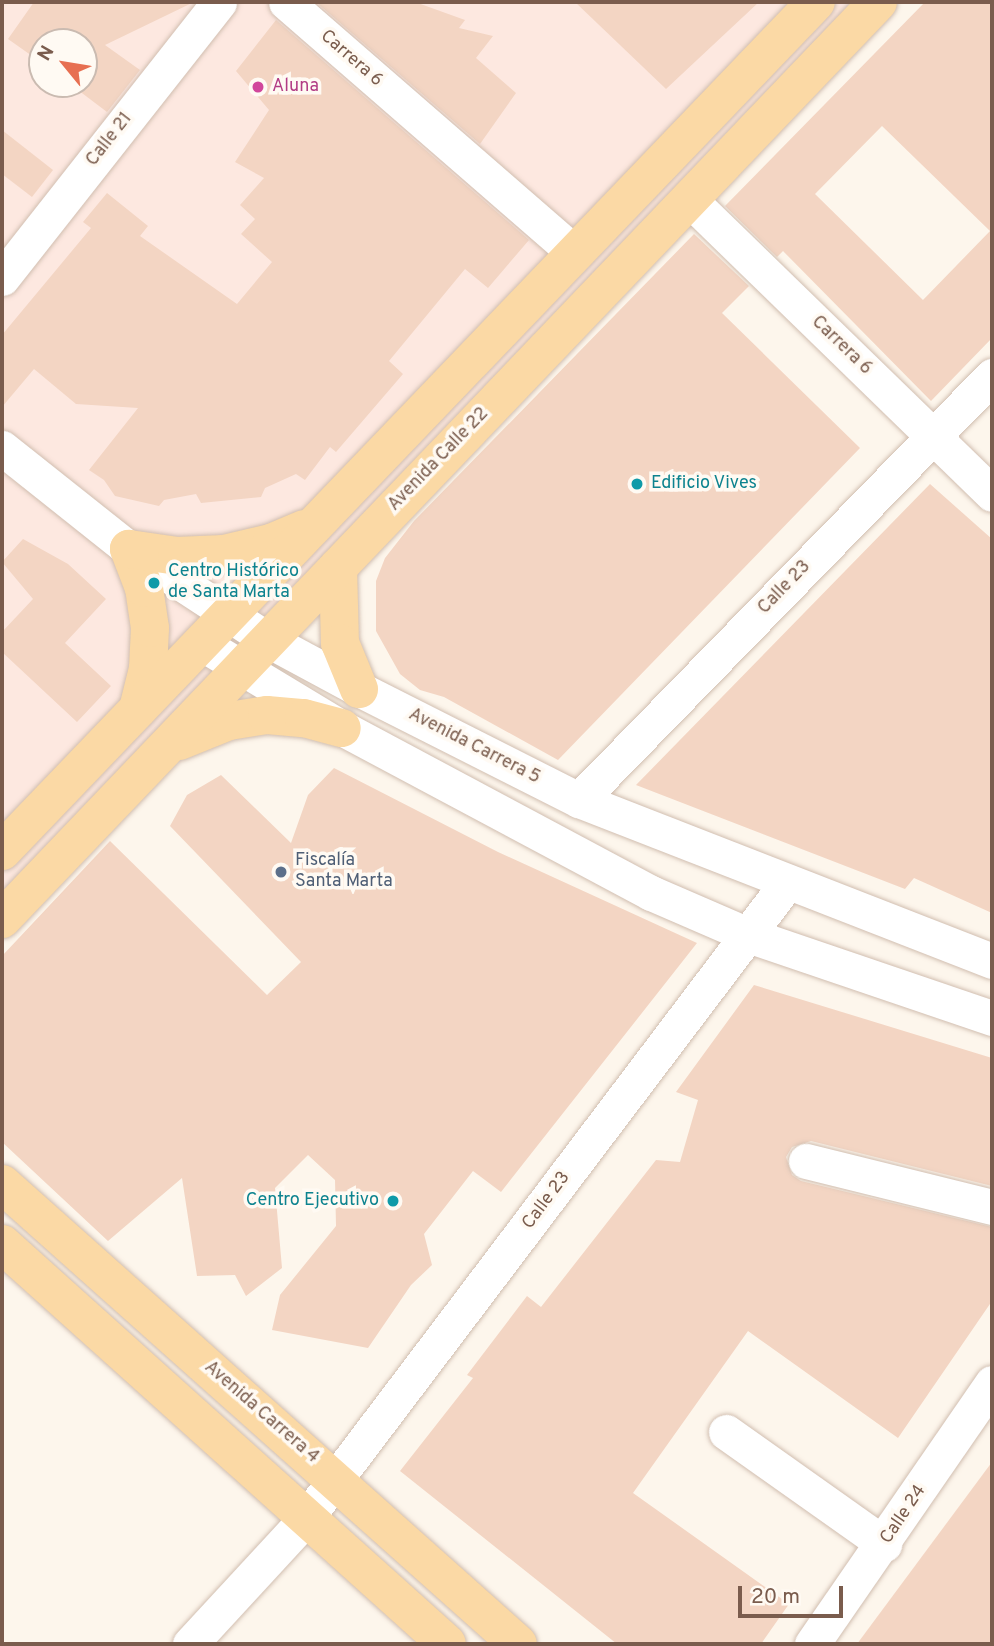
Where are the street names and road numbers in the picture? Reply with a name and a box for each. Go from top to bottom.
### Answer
street label: Carrera 6 [315,26,387,92]
street label: Calle 21 [82,109,138,171]
street label: Carrera 6 [806,312,876,380]
street label: Avenida Calle 22 [384,404,494,516]
street label: Calle 23 [754,557,816,619]
street label: Avenida Carrera 5 [404,704,544,790]
street label: Calle 23 [518,1168,576,1234]
street label: Avenida Carrera 4 [199,1357,323,1469]
street label: Calle 24 [876,1481,932,1549]

